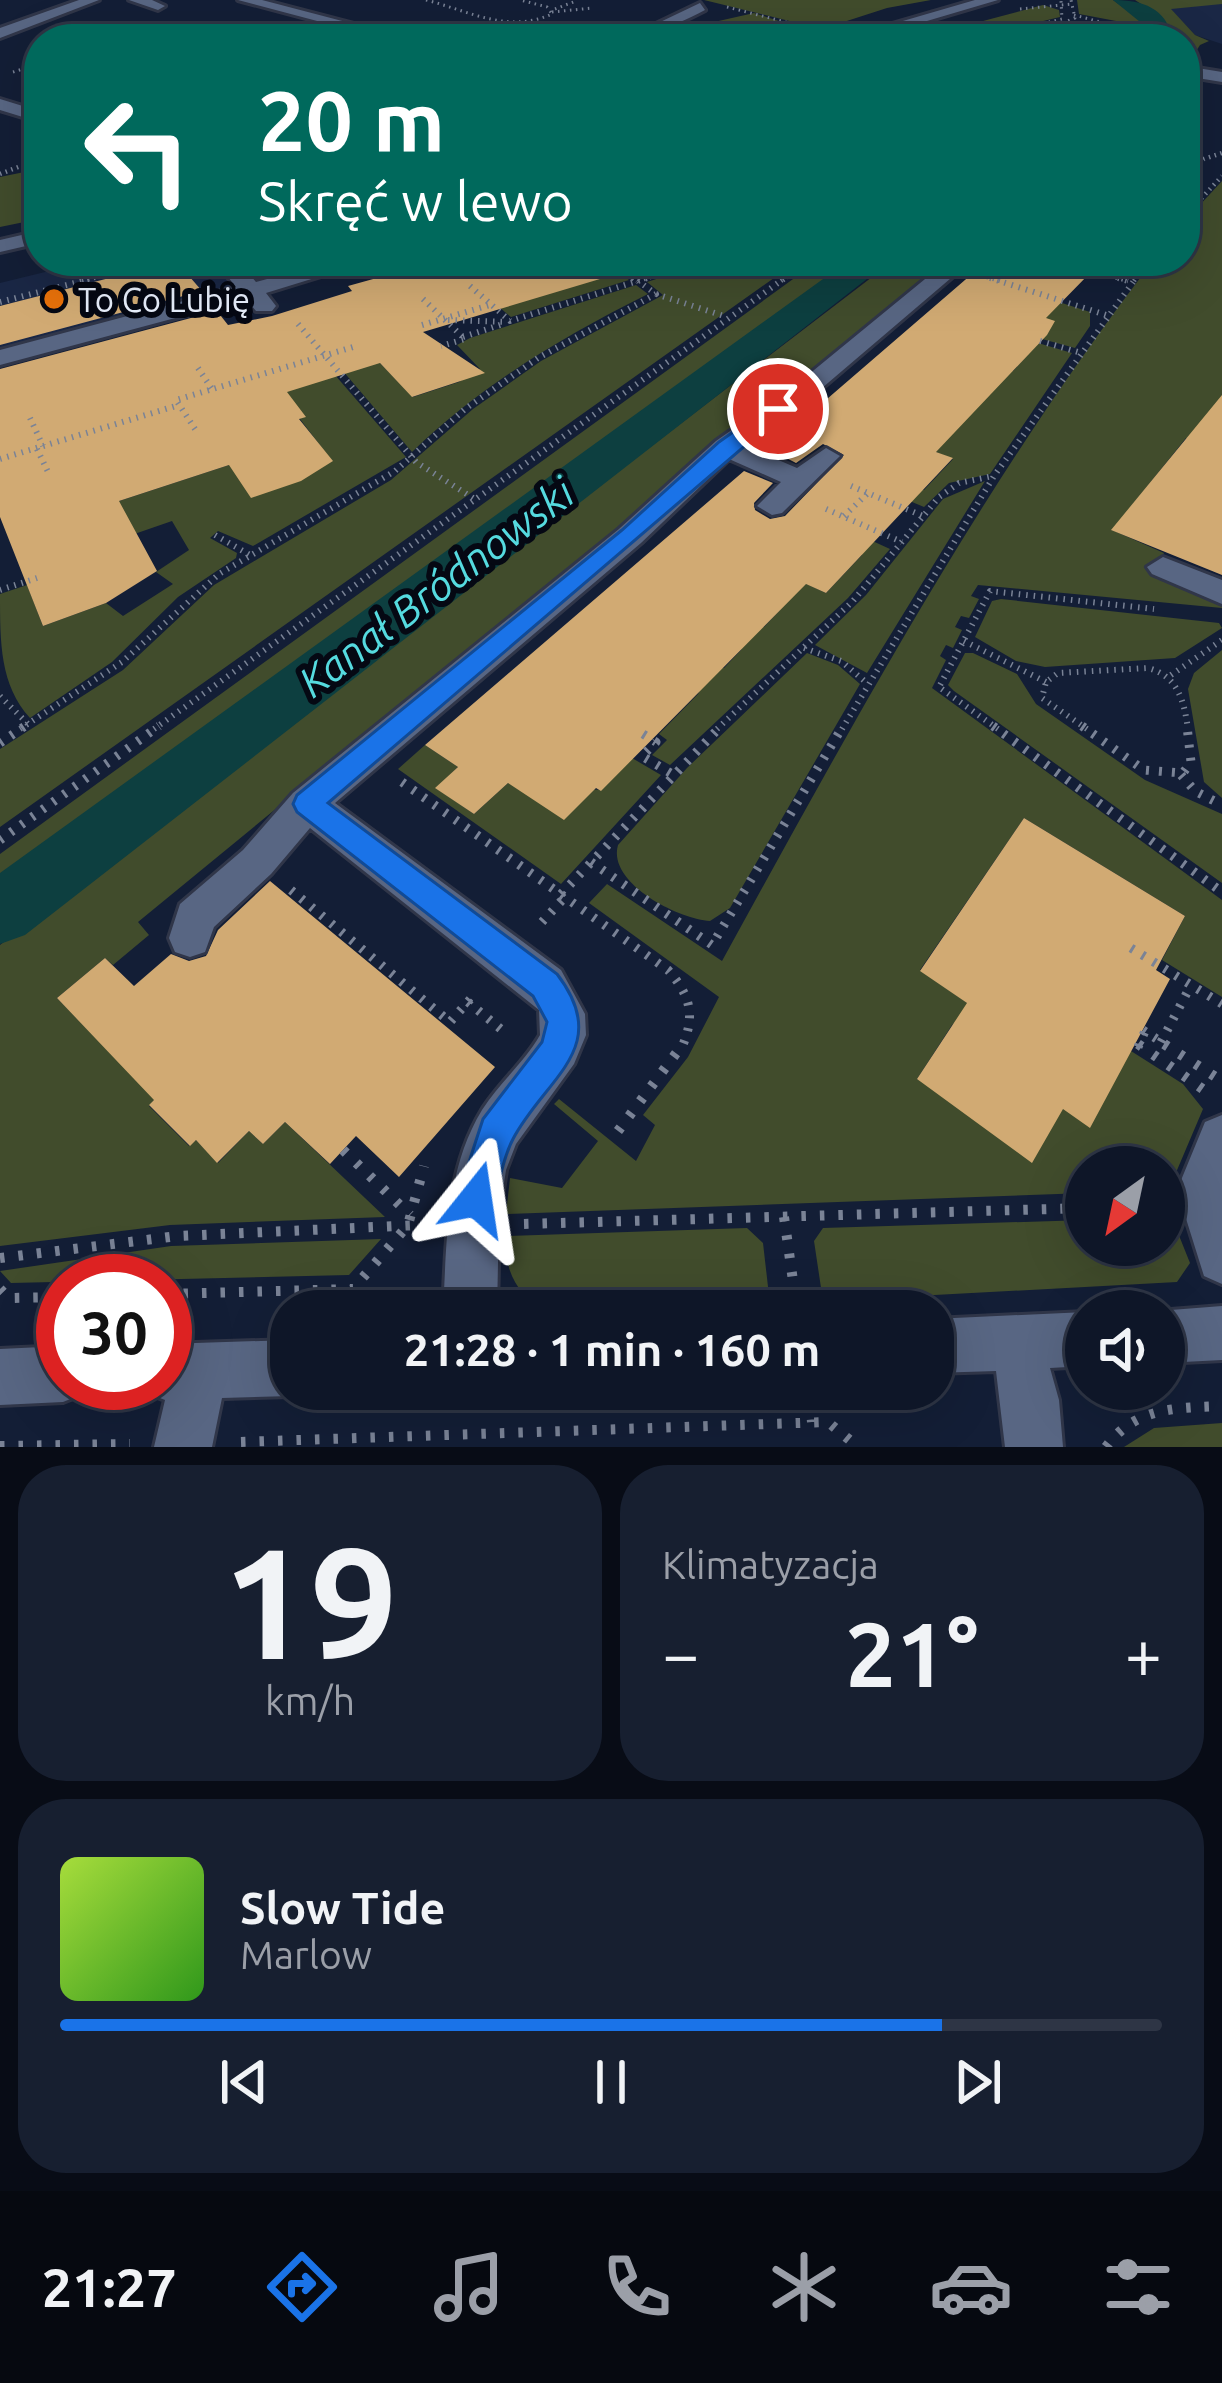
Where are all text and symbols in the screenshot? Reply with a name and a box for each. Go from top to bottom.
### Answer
icon: left [60,72,216,228]
text: 20 m [258,73,445,167]
text: Skręć w lewo [258,171,573,231]
place label: To Co Lubię [78,281,250,318]
marker: To Co Lubię [41,286,67,312]
pin [727,358,829,460]
icon: arrive [745,376,811,442]
water label: Kanał Bródnowski [289,467,584,706]
position arrow [413,1136,539,1262]
north arrow [1065,1146,1185,1266]
map controls [1065,1146,1185,1410]
speed limit sign: 30 [36,1254,192,1410]
button: sound [1065,1290,1185,1410]
text: 21:28 · 1 min · 160 m [404,1324,820,1375]
text: 19 [222,1514,398,1688]
text: Klimatyzacja [662,1543,879,1586]
text: 21° [845,1603,979,1704]
text: − [662,1616,699,1690]
text: + [1125,1616,1162,1690]
text: km/h [265,1679,355,1722]
text: Slow Tide [240,1882,445,1933]
text: Marlow [240,1933,372,1976]
icon: previous [211,2049,277,2115]
icon: pause [578,2049,644,2115]
icon: next [945,2049,1011,2115]
icon: directions [260,2245,344,2329]
icon: music [427,2245,511,2329]
icon: phone [595,2245,679,2329]
icon: climate [762,2245,846,2329]
icon: car [929,2245,1013,2329]
icon: filters [1096,2245,1180,2329]
text: 21:27 [42,2257,177,2317]

